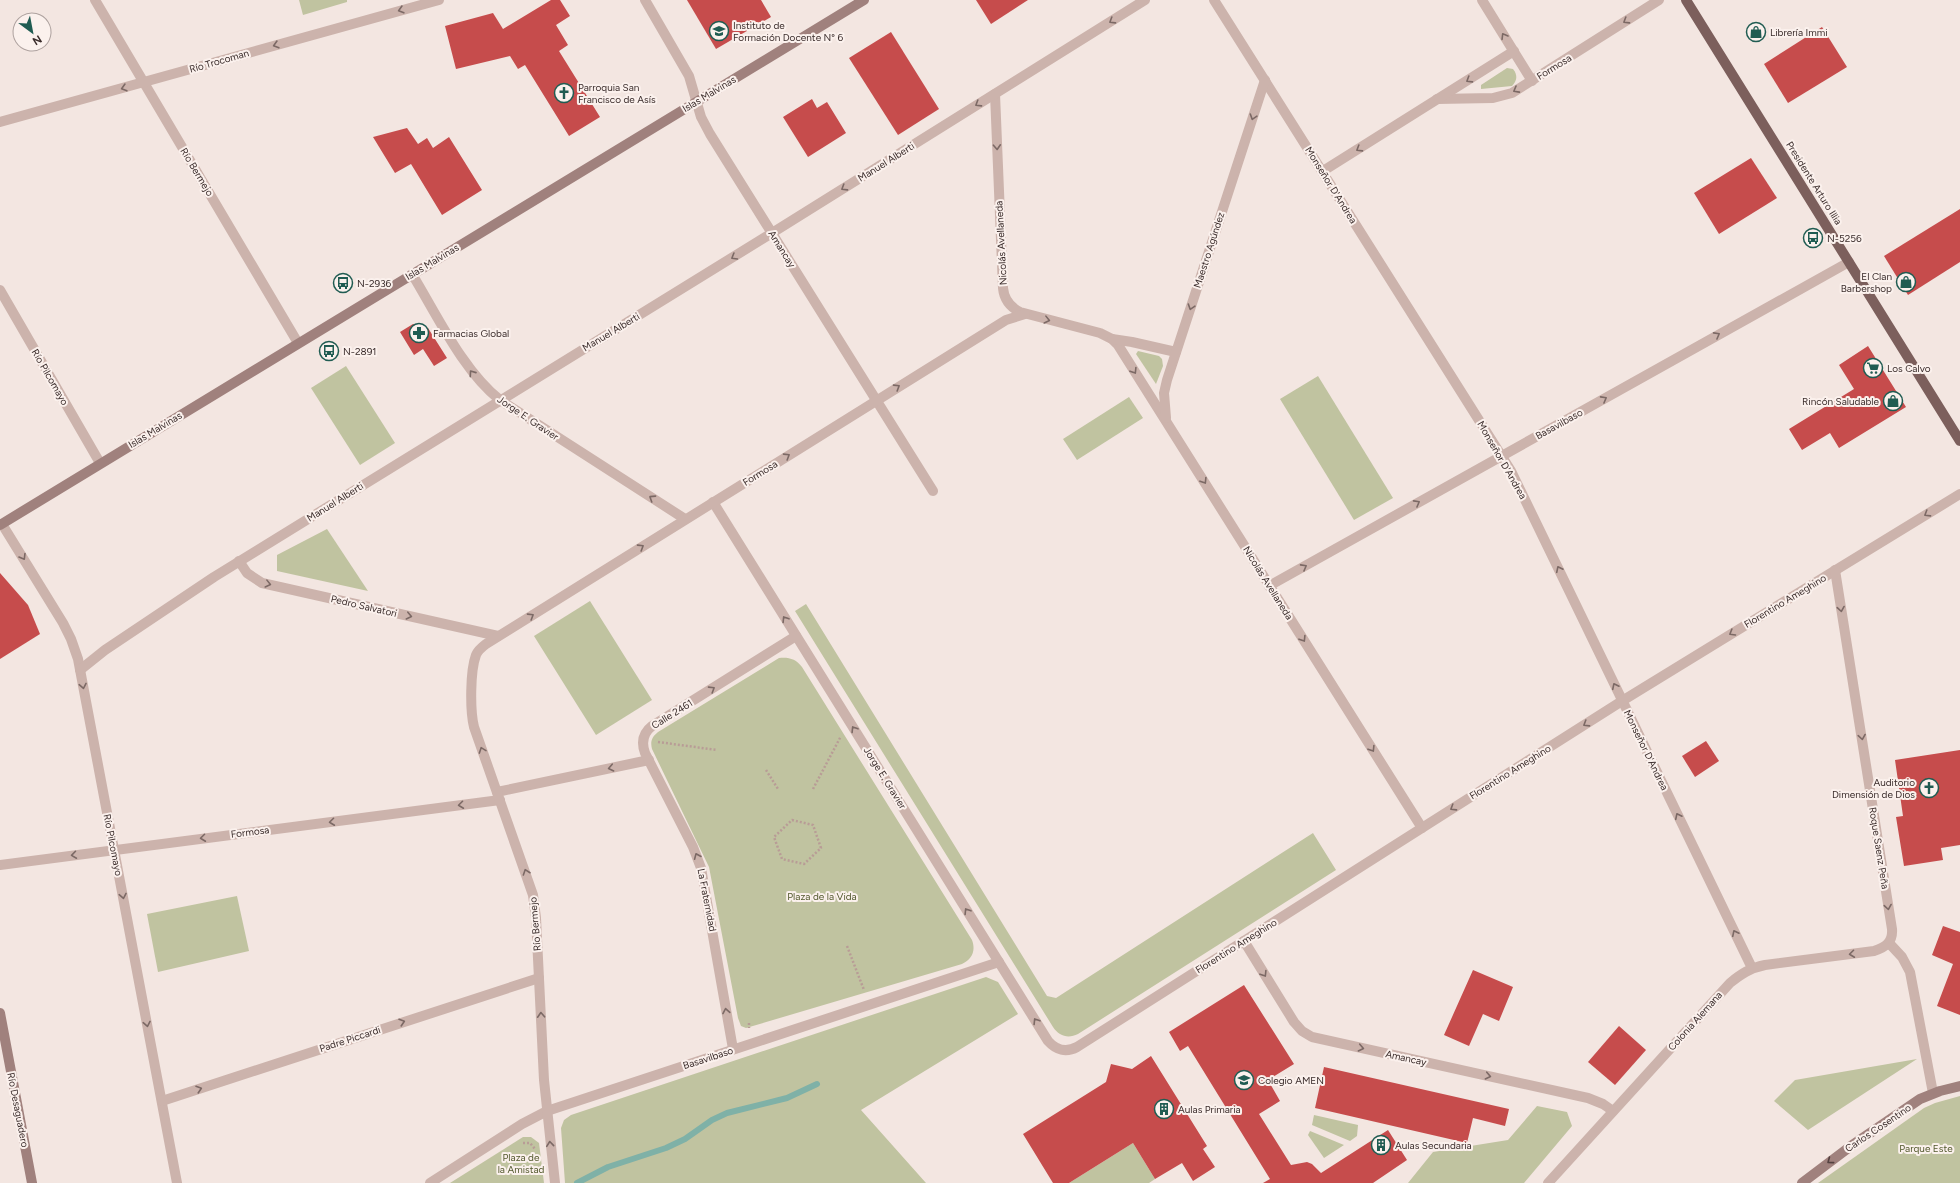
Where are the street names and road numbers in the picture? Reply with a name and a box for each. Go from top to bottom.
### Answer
street label: Río Trocoman [188,46,251,76]
street label: Formosa [1534,51,1574,83]
street label: Islas Malvinas [680,73,739,115]
street label: Manuel Alberti [855,139,917,185]
street label: Presidente Arturo Illia [1783,139,1845,227]
street label: Monseñor D'Andrea [1302,144,1360,226]
street label: Río Bermejo [177,145,217,199]
street label: Nicolás Avellaneda [992,201,1010,285]
street label: Maestro Agúndez [1191,210,1227,290]
street label: Amancay [765,228,799,271]
street label: Islas Malvinas [403,241,462,283]
street label: Manuel Alberti [580,310,642,354]
street label: Río Pilcomayo [29,347,71,408]
street label: Jorge E. Gravier [495,393,562,444]
street label: Basavilbaso [1533,406,1585,442]
street label: Islas Malvinas [126,409,185,451]
street label: Monseñor D'Andrea [1474,419,1530,501]
street label: Formosa [740,457,780,489]
street label: Manuel Alberti [304,479,366,525]
street label: Nicolás Avellaneda [1240,544,1296,622]
street label: Florentino Ameghino [1741,571,1829,631]
street label: Pedro Salvatori [330,592,398,620]
street label: Calle 2461 [649,696,695,732]
street label: Monseñor D'Andrea [1621,707,1671,793]
street label: Florentino Ameghino [1467,742,1553,802]
street label: Jorge E. Gravier [861,744,910,812]
street label: Roque Saenz Peña [1866,806,1892,890]
street label: Río Pilcomayo [101,813,125,877]
street label: Formosa [230,823,270,841]
street label: La Fraternidad [695,867,720,933]
street label: Río Bermejo [526,896,544,952]
street label: Florentino Ameghino [1193,916,1279,976]
street label: Colonia Alemana [1665,989,1725,1053]
street label: Padre Piccardi [318,1023,382,1055]
street label: Basavilbaso [681,1044,735,1072]
street label: Amancay [1384,1047,1428,1069]
street label: Río Desaguadero [4,1071,32,1149]
street label: Carlos Cosentino [1842,1101,1914,1155]

